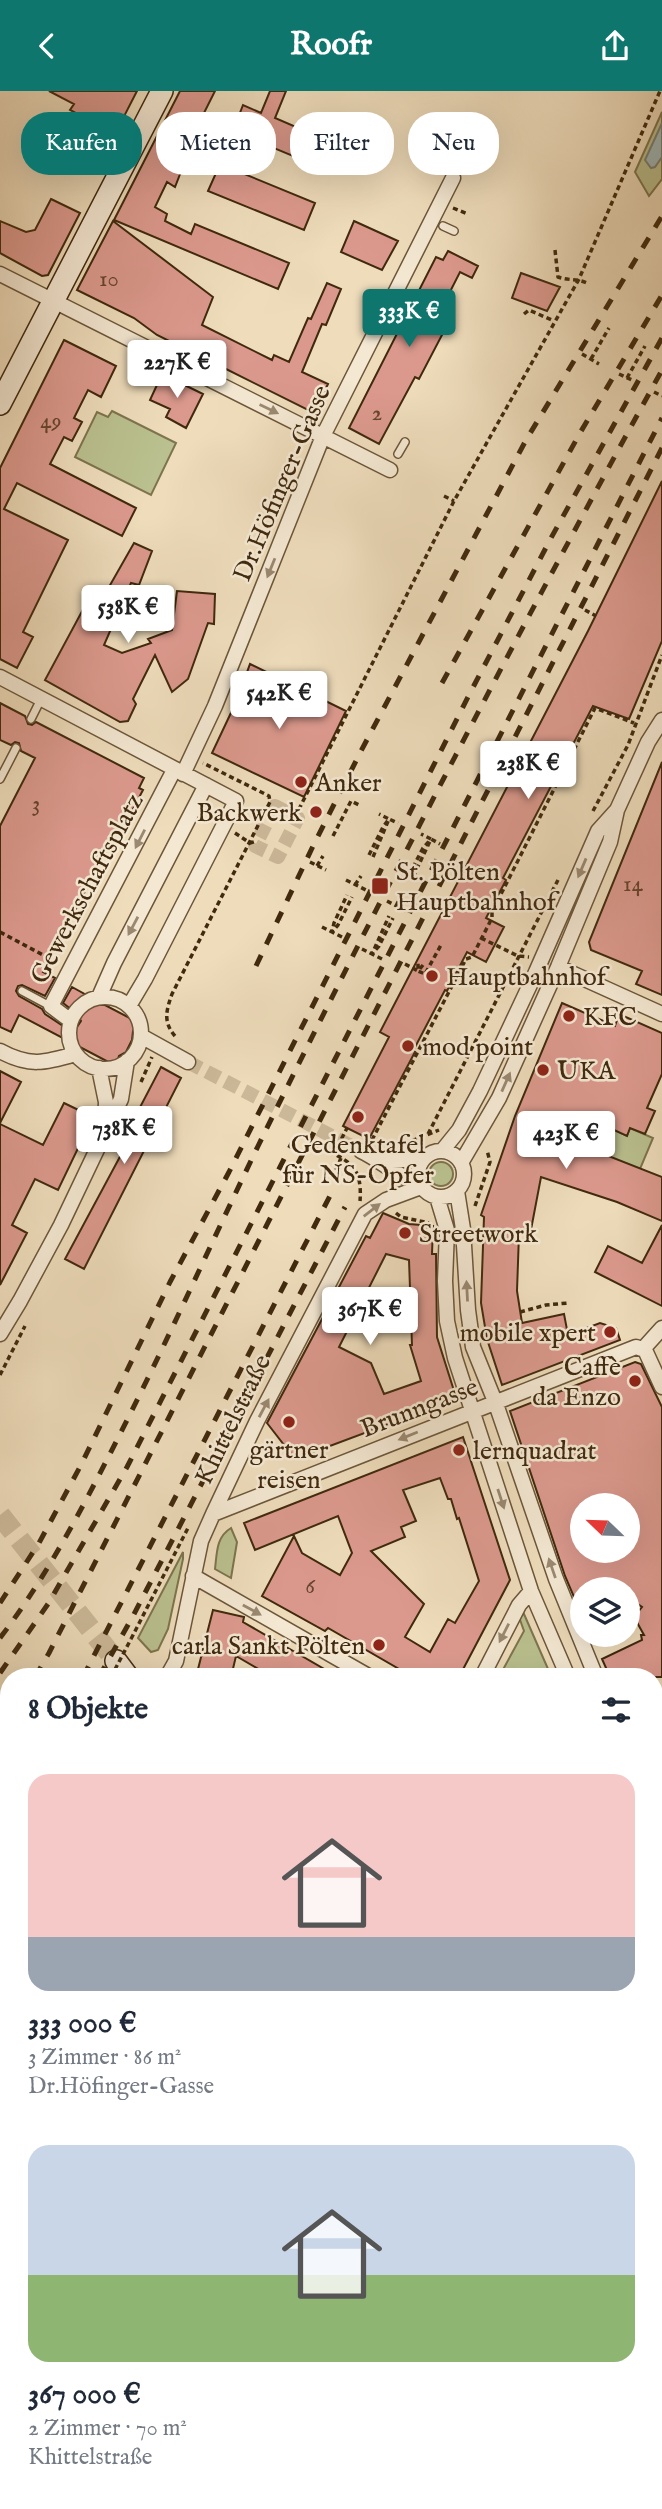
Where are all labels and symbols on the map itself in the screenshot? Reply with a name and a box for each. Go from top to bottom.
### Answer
house number: 10 [99,265,119,294]
pin: 333K € [352,289,466,349]
pin: 227K € [120,341,234,400]
street label: Dr.Höfinger-Gasse [226,380,339,587]
house number: 2 [372,399,382,428]
one-way arrow [259,404,279,415]
house number: 49 [40,407,62,436]
one-way arrow [265,557,276,578]
pin: 538K € [71,585,185,645]
pin: 542K € [222,671,336,731]
pin: 238K € [471,741,585,801]
place label: Anker [314,767,382,800]
marker: Anker [293,774,309,790]
street label: Gewerkschaftsplatz [23,788,151,990]
house number: 3 [32,790,40,819]
place label: Backwerk [196,797,303,830]
marker: Backwerk [308,804,324,820]
one-way arrow [134,829,146,848]
place label: St. Pölten Hauptbahnhof [396,856,561,919]
one-way arrow [576,857,587,878]
house number: 14 [623,870,644,899]
marker: St. Pölten Hauptbahnhof [370,876,390,896]
one-way arrow [128,916,139,936]
place label: Hauptbahnhof [446,961,611,994]
marker: Hauptbahnhof [424,968,440,984]
place label: KFC [583,1001,637,1034]
marker: KFC [561,1008,577,1024]
place label: mod point [422,1031,533,1064]
marker: mod point [400,1038,416,1054]
place label: UKA [557,1055,617,1088]
marker: UKA [535,1062,551,1078]
one-way arrow [501,1072,512,1093]
pin: 738K € [67,1107,181,1166]
marker: Gedenktafel für NS-Opfer [350,1109,366,1125]
pin: 423K € [509,1111,623,1171]
place label: Gedenktafel für NS-Opfer [282,1129,435,1192]
one-way arrow [363,1202,381,1217]
place label: Streetwork [419,1218,539,1251]
marker: Streetwork [397,1225,413,1241]
one-way arrow [461,1280,472,1302]
pin: 367K € [313,1287,427,1347]
place label: mobile xpert [460,1317,596,1350]
marker: mobile xpert [602,1324,618,1340]
street label: Khittelstraße [188,1349,279,1490]
place label: Caffè da Enzo [532,1351,621,1414]
street label: Brunngasse [356,1371,483,1446]
marker: Caffè da Enzo [627,1373,643,1389]
one-way arrow [258,1398,269,1418]
marker: gärtner reisen [281,1414,297,1430]
one-way arrow [398,1431,419,1442]
place label: gärtner reisen [249,1434,329,1497]
place label: lernquadrat [473,1435,597,1468]
marker: lernquadrat [451,1442,467,1458]
one-way arrow [496,1489,506,1510]
north arrow [570,1493,640,1563]
one-way arrow [546,1557,557,1578]
house number: 6 [305,1572,316,1601]
one-way arrow [242,1604,262,1616]
one-way arrow [499,1623,510,1643]
place label: carla Sankt Pölten [172,1630,365,1663]
marker: carla Sankt Pölten [371,1637,387,1653]

